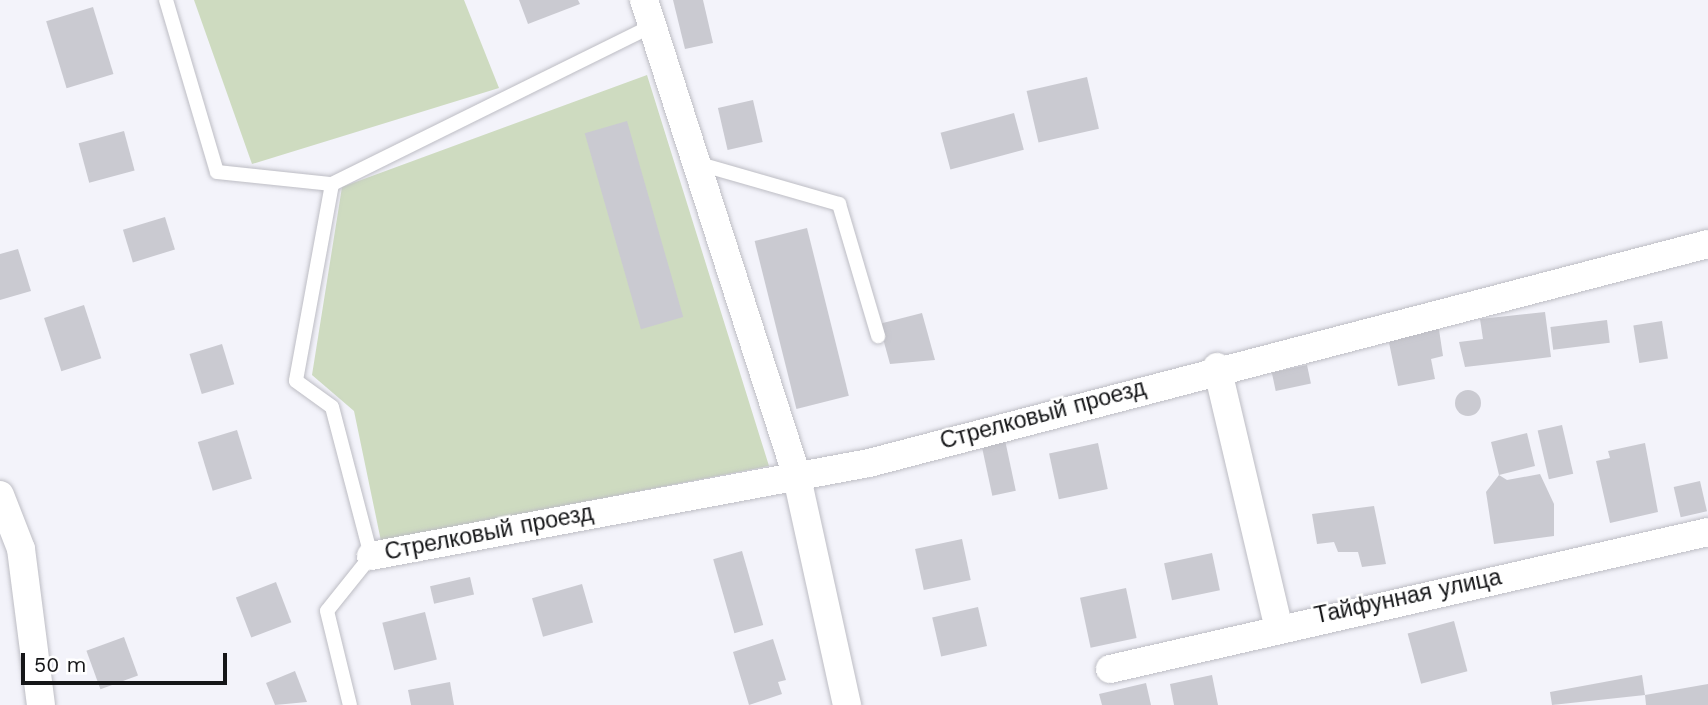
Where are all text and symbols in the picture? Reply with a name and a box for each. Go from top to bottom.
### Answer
street label: Стрелковый проезд [937,374,1149,456]
street label: Стрелковый проезд [382,499,596,567]
street label: Тайфунная улица [1312,564,1504,630]
scale bar [24,638,231,682]
text: 50 m [34,652,86,677]

